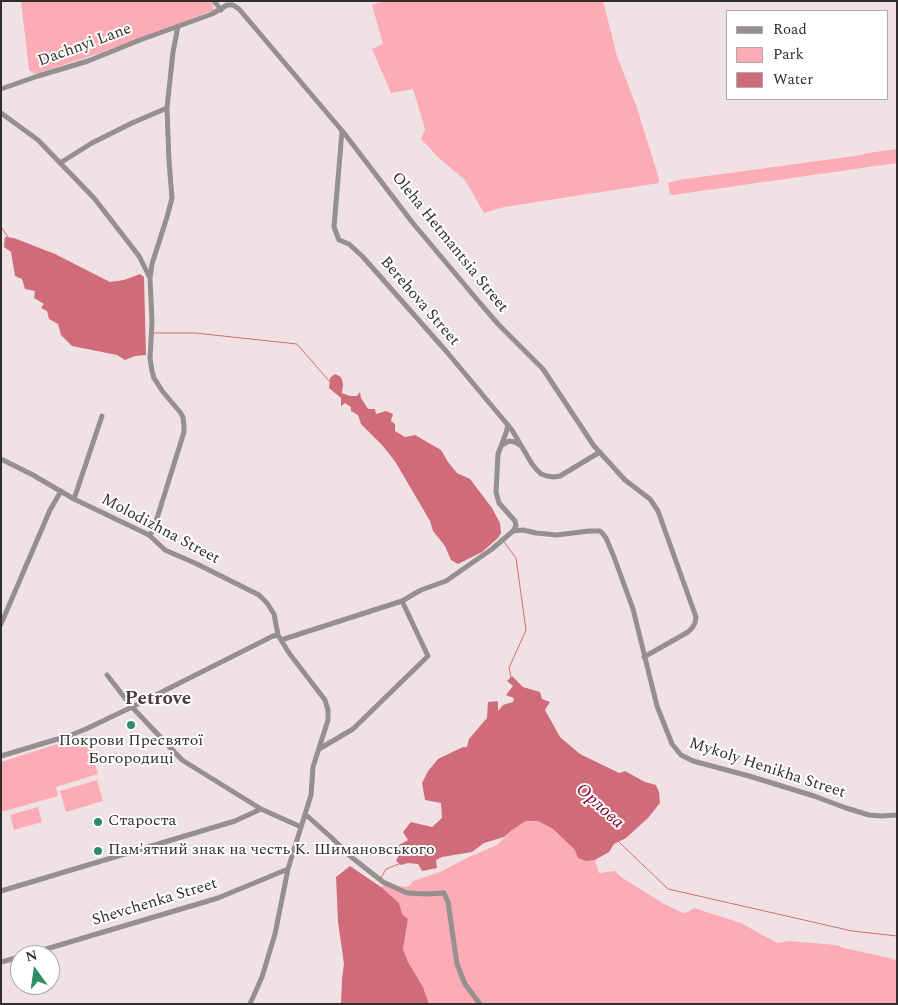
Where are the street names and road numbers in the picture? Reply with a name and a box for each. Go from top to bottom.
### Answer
street label: Dachnyi Lane [36,20,134,72]
street label: Oleha Hetmantsia Street [386,169,512,317]
street label: Berehova Street [375,253,463,351]
street label: Molodizhna Street [98,491,222,569]
street label: Mykoly Henikha Street [686,735,848,803]
street label: Shevchenka Street [90,875,220,931]

